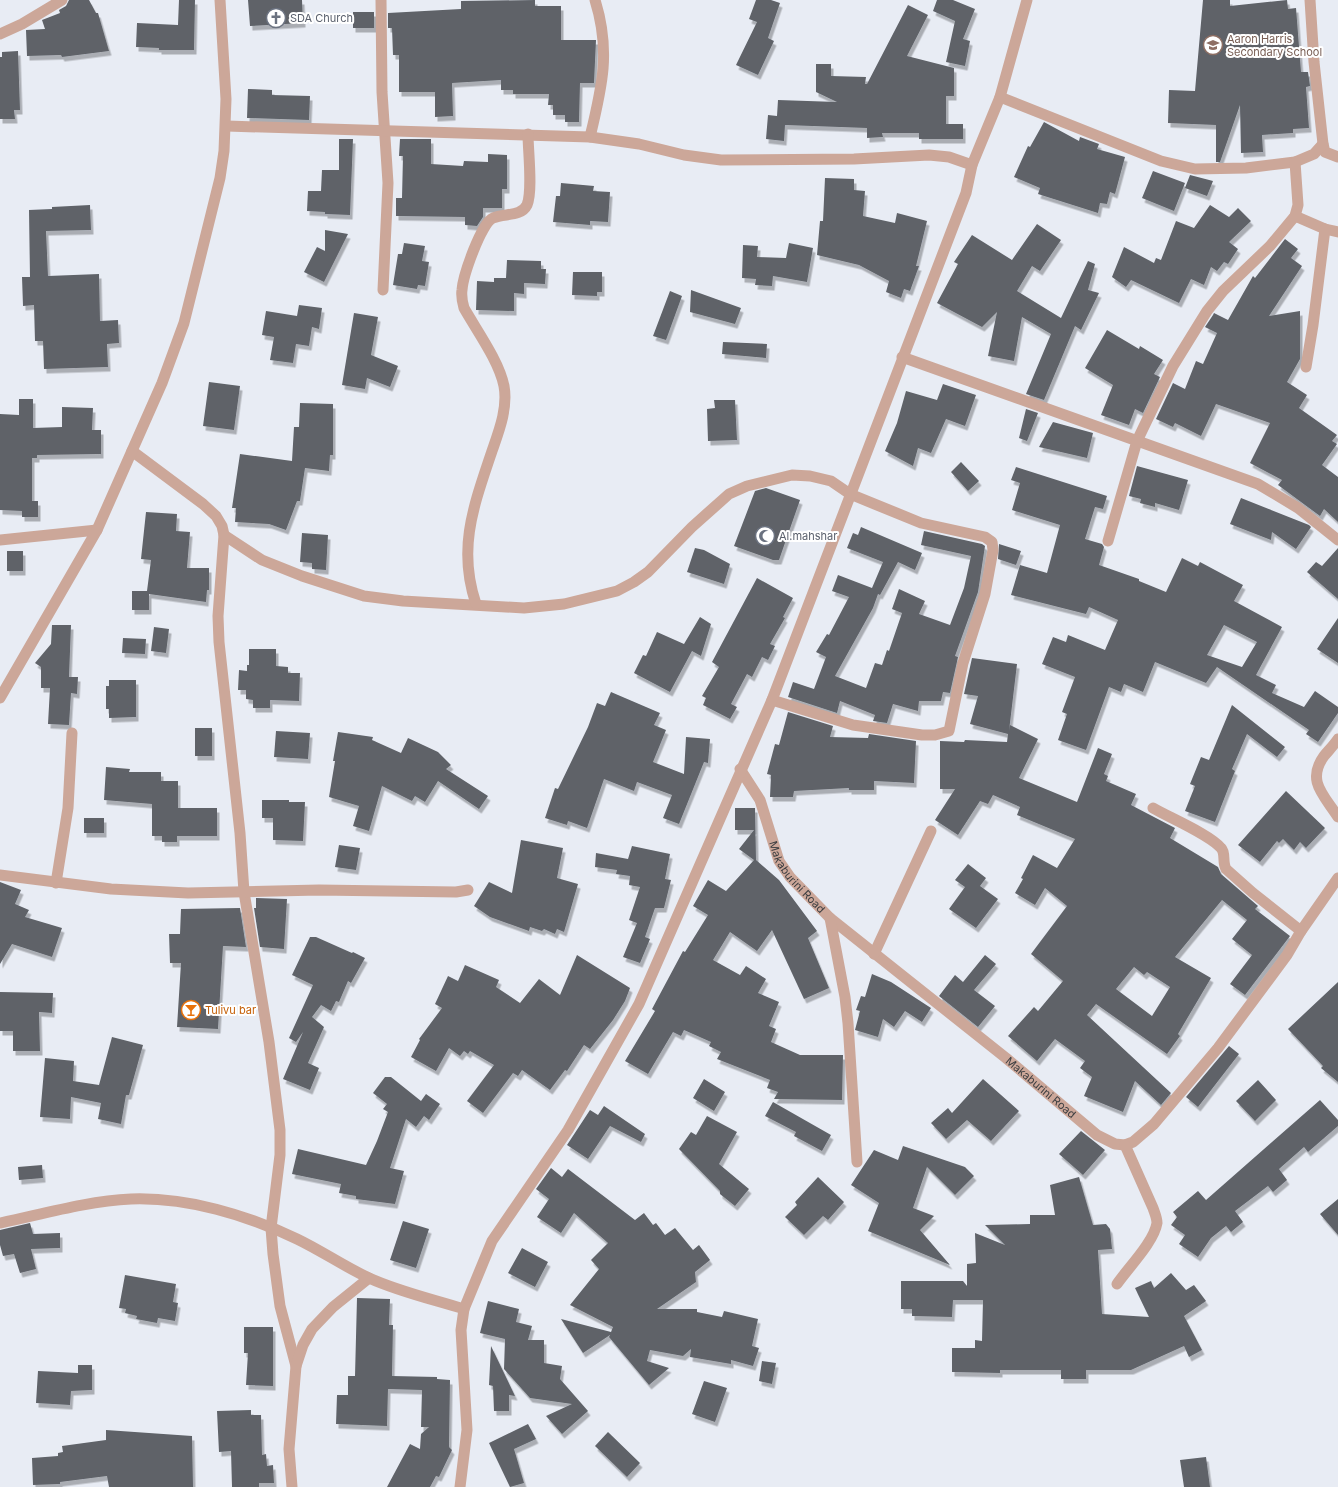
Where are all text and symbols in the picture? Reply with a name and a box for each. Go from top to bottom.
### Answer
church icon: SDA Church [265,7,287,29]
place label: SDA Church [290,11,353,25]
place label: Aaron Harris Secondary School [1227,32,1322,59]
school or university icon: Aaron Harris Secondary School [1202,34,1224,56]
mosque icon: Al.mahshar [754,525,776,547]
place label: Al.mahshar [779,529,837,543]
street label: Makaburini Road [766,839,828,916]
bar icon: Tulivu bar [180,999,202,1021]
place label: Tulivu bar [205,1003,256,1017]
street label: Makaburini Road [1003,1054,1079,1121]

